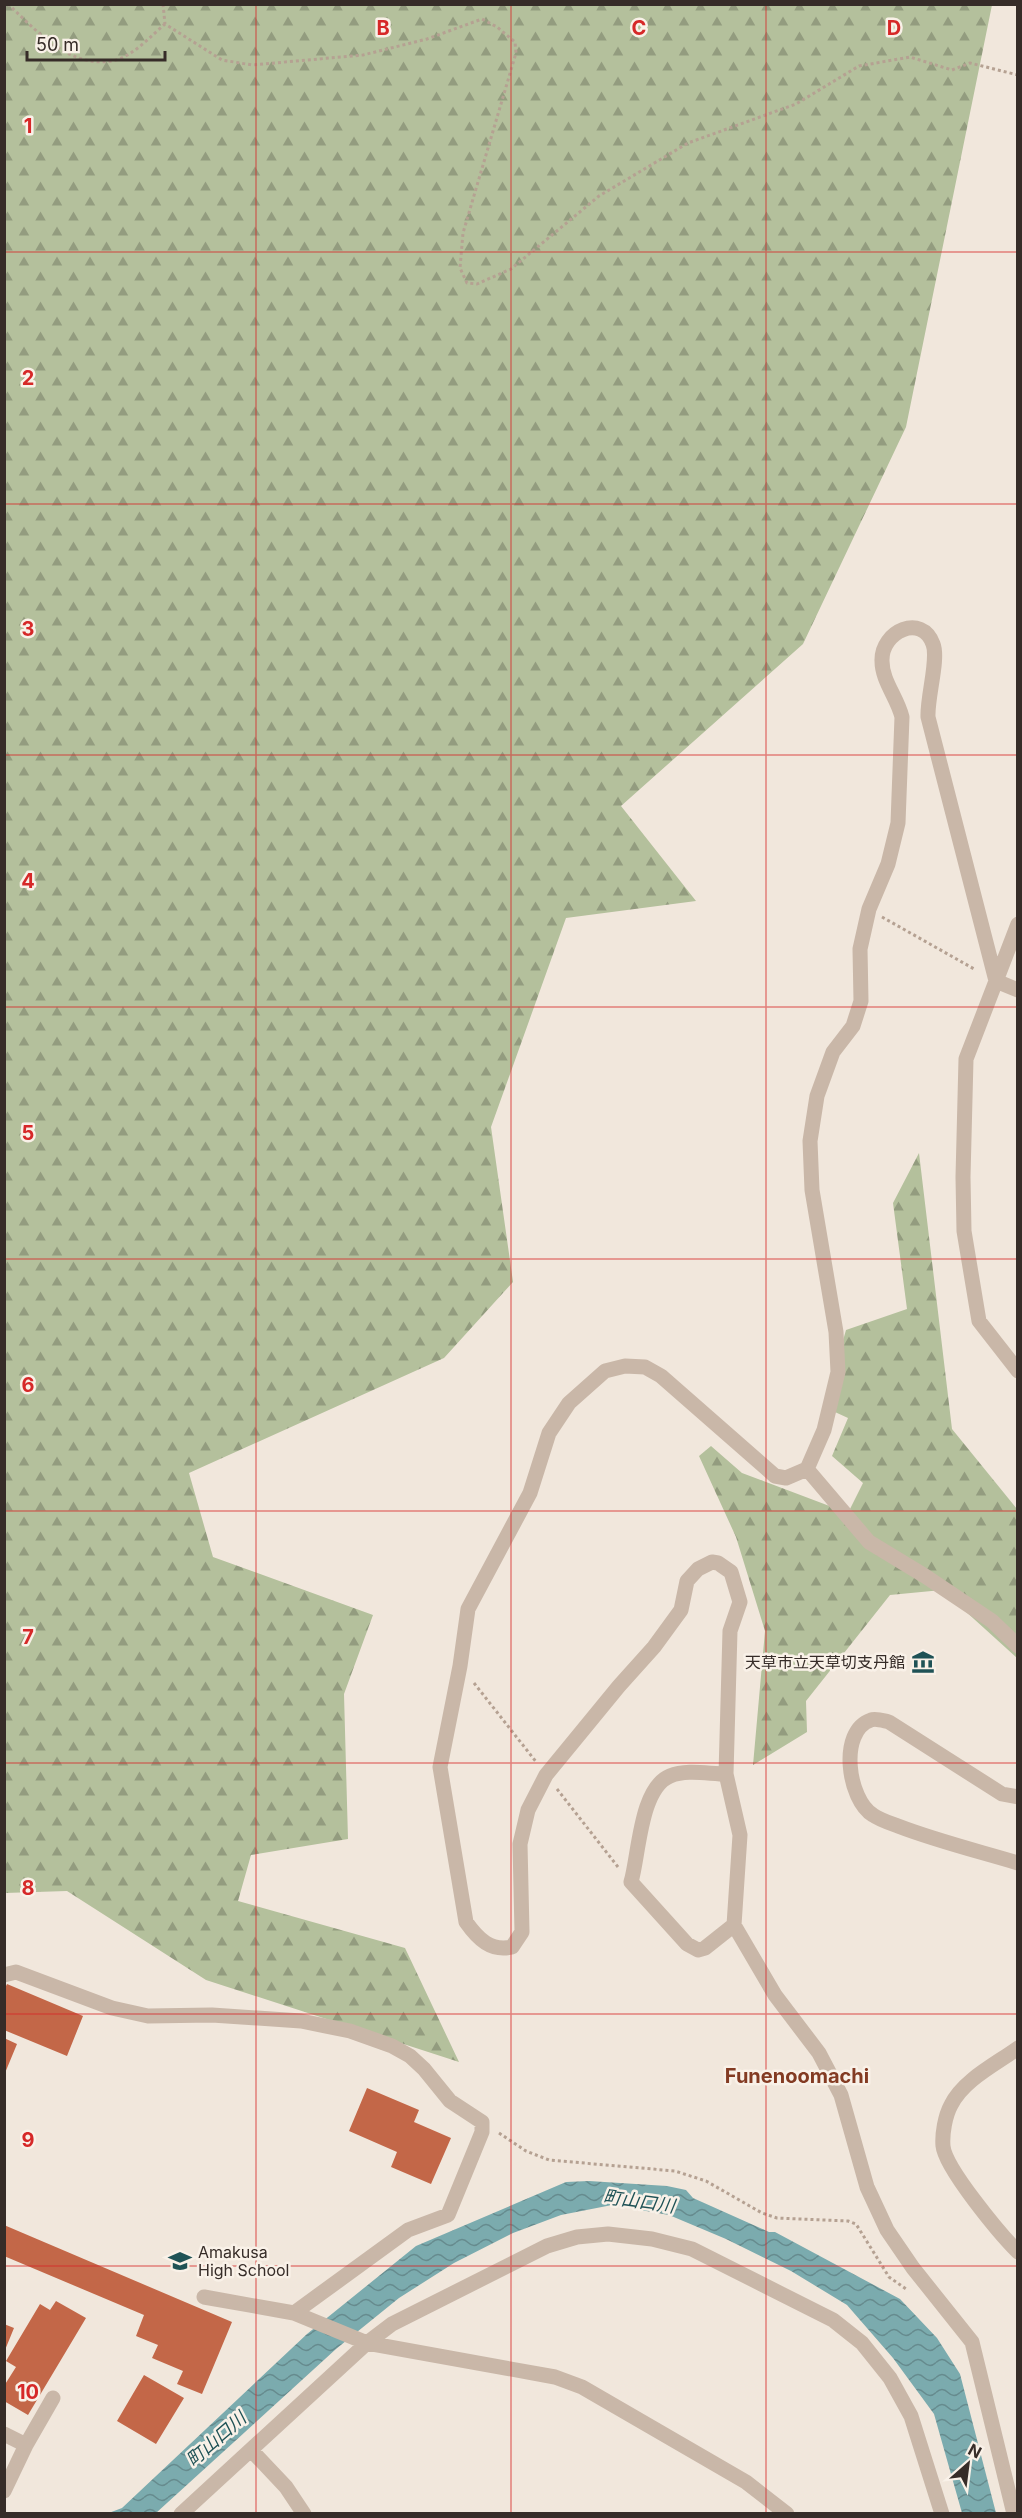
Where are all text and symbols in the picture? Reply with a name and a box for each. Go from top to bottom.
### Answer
text: B [376,16,390,40]
text: C [632,16,646,40]
text: D [887,16,901,40]
scale bar [27,24,165,62]
text: 50 m [36,34,79,55]
text: 1 [24,114,32,138]
text: 2 [22,366,34,390]
text: 3 [22,617,34,641]
text: 4 [21,869,35,893]
text: 5 [22,1121,34,1145]
text: 6 [22,1373,35,1397]
text: 7 [22,1625,34,1649]
museum icon: 天草市立天草切支丹館 [910,1649,936,1675]
place label: 天草市立天草切支丹館 [745,1652,905,1672]
text: 8 [21,1876,35,1900]
district label: Funenoomachi [725,2064,869,2088]
text: 9 [22,2128,35,2152]
water label: 町山口川 [602,2186,678,2217]
place label: Amakusa High School [198,2242,289,2280]
school or university icon: Amakusa High School [167,2248,193,2274]
text: 10 [17,2380,39,2404]
water label: 町山口川 [182,2406,252,2471]
north arrow [938,2434,998,2494]
text: N [965,2439,985,2462]

